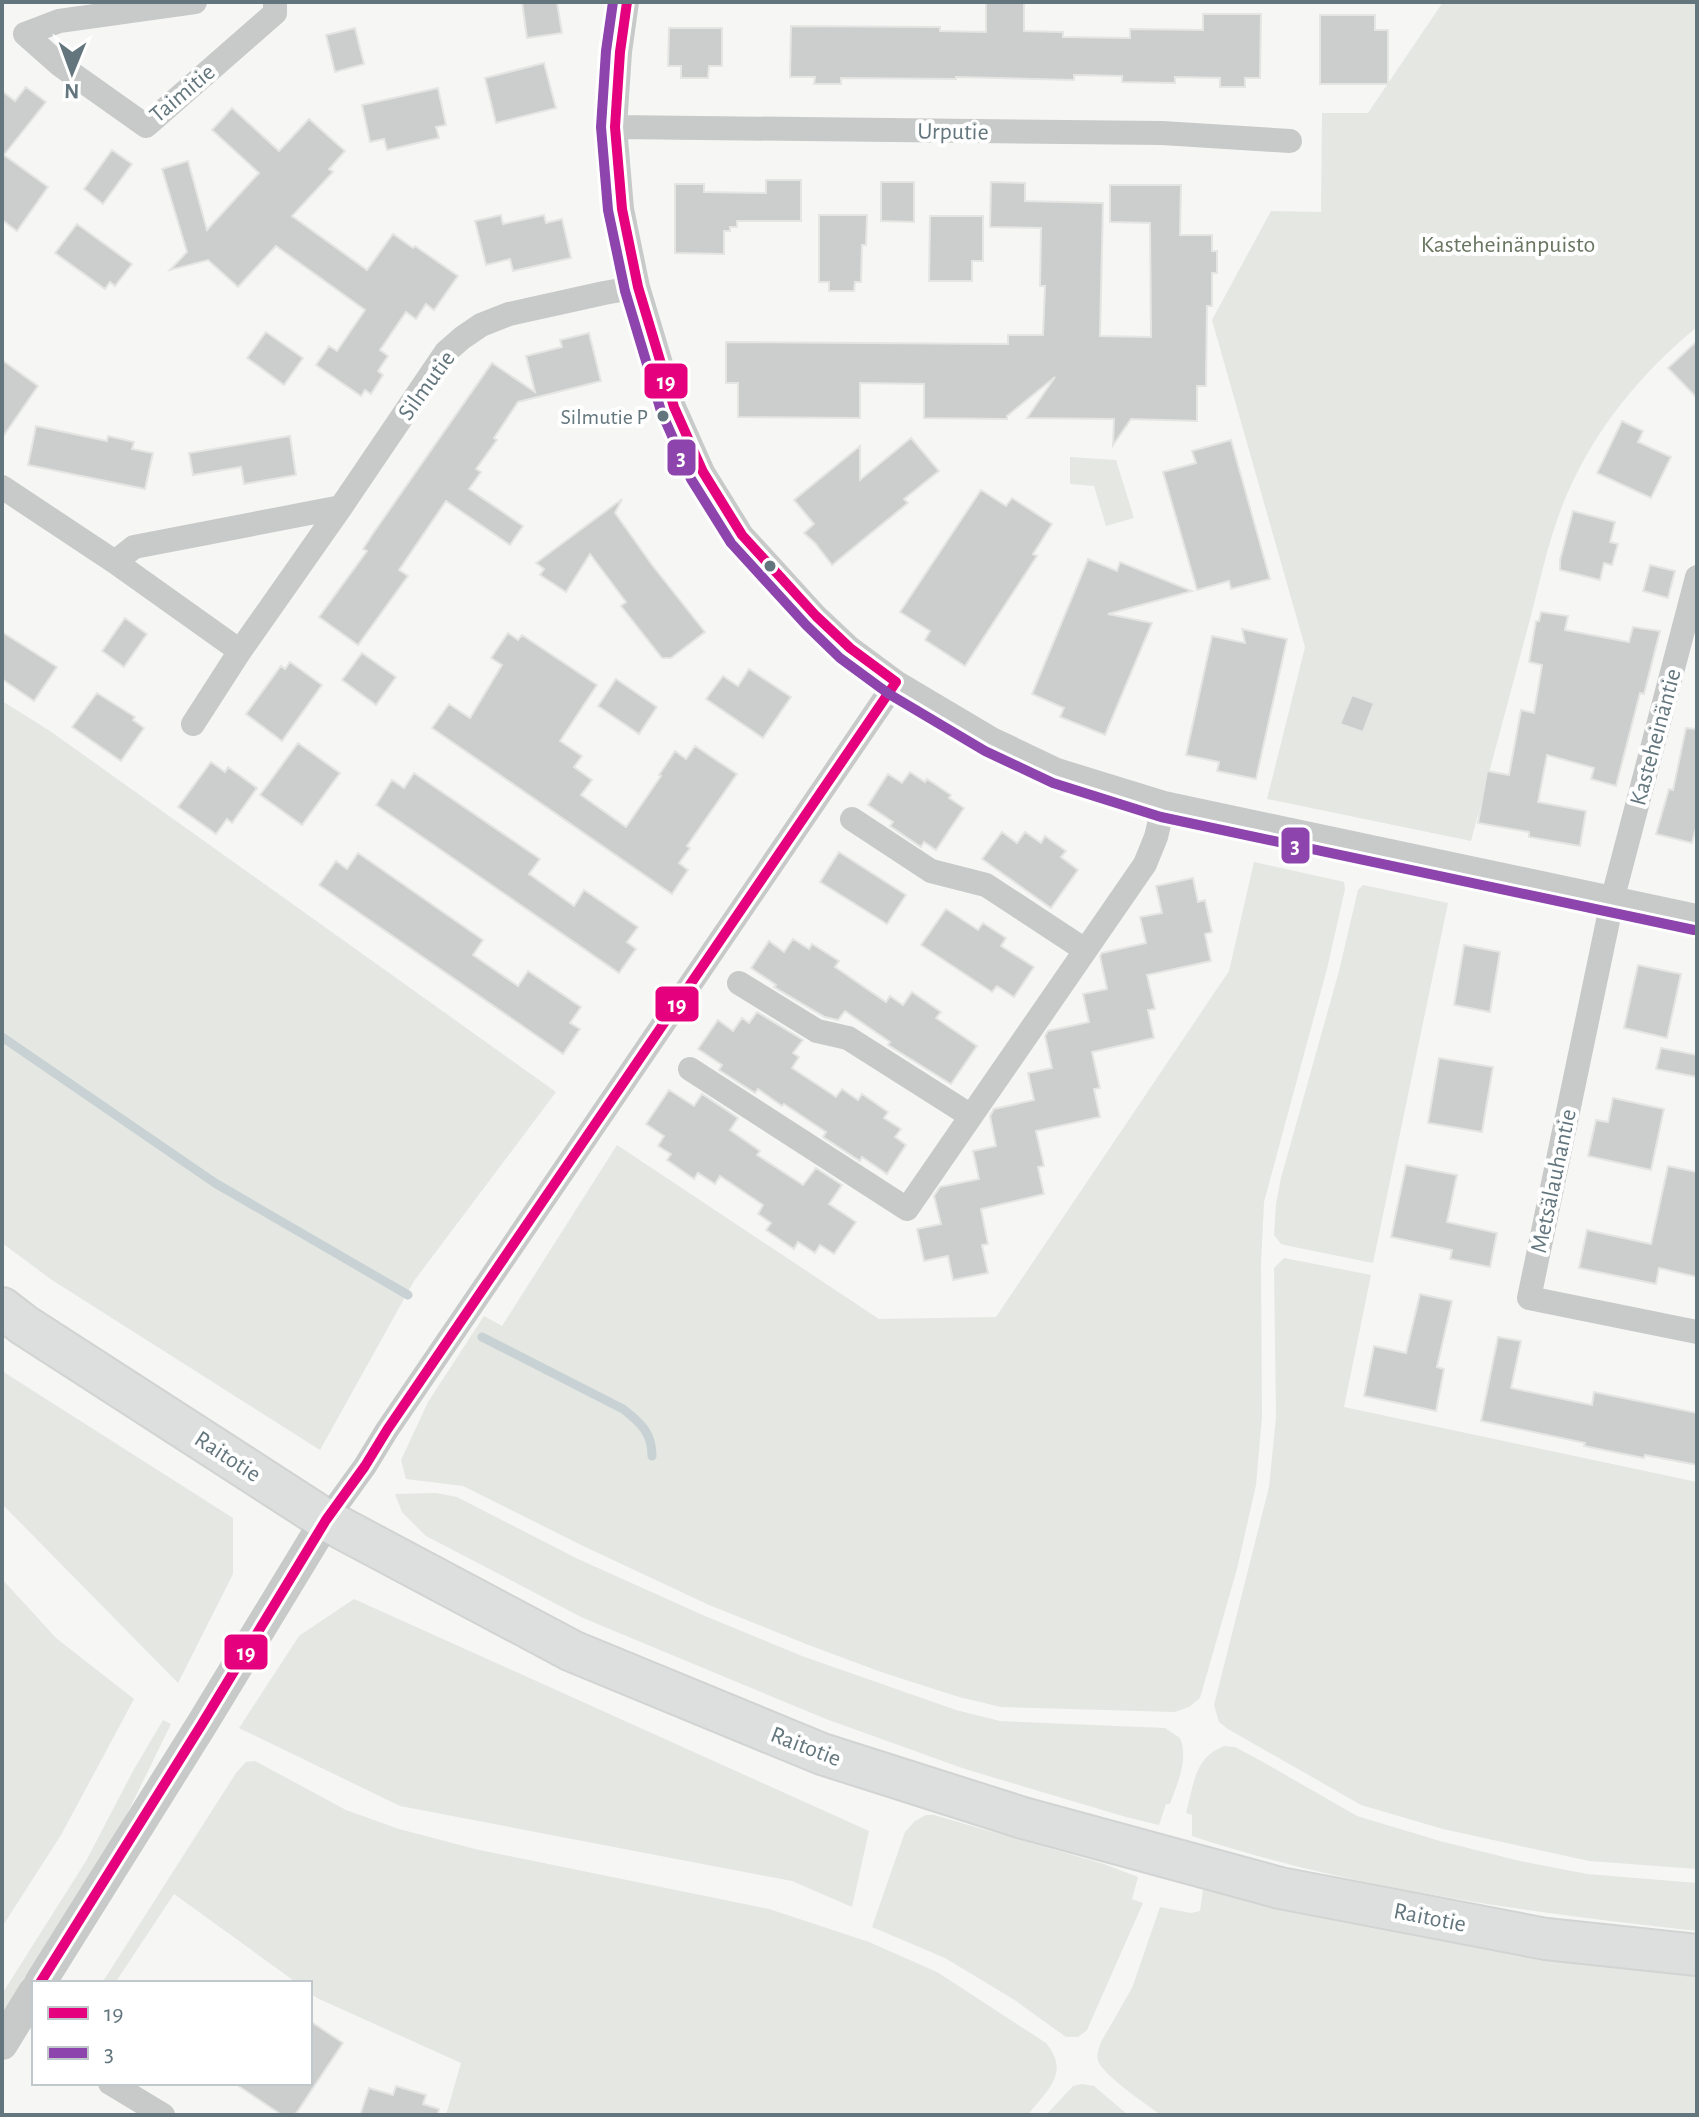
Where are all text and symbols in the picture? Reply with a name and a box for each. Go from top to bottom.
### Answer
north arrow [32,32,112,112]
street label: Taimitie [146,60,220,128]
text: N [64,80,80,102]
street label: Urputie [917,119,989,145]
park label: Kasteheinänpuisto [1421,233,1595,257]
street label: Silmutie [394,347,460,425]
line badge: 19 [643,362,689,400]
text: 19 [657,371,675,393]
place label: Silmutie P [560,406,648,428]
marker: Silmutie P [655,408,671,424]
line badge: 3 [666,438,697,477]
text: 3 [676,447,686,469]
unlabelled marker [762,558,778,574]
street label: Kasteheinäntie [1626,666,1686,808]
line badge: 3 [1280,826,1311,865]
text: 3 [1290,835,1300,857]
line badge: 19 [654,985,700,1023]
text: 19 [668,994,686,1016]
street label: Metsälauhantie [1527,1107,1581,1255]
street label: Raitotie [190,1427,265,1487]
line badge: 19 [223,1633,269,1671]
text: 19 [237,1642,255,1664]
street label: Raitotie [767,1723,844,1771]
street label: Raitotie [1392,1899,1468,1937]
legend [32,1981,312,2085]
text: 19 [104,2002,124,2026]
text: 3 [104,2042,114,2066]

